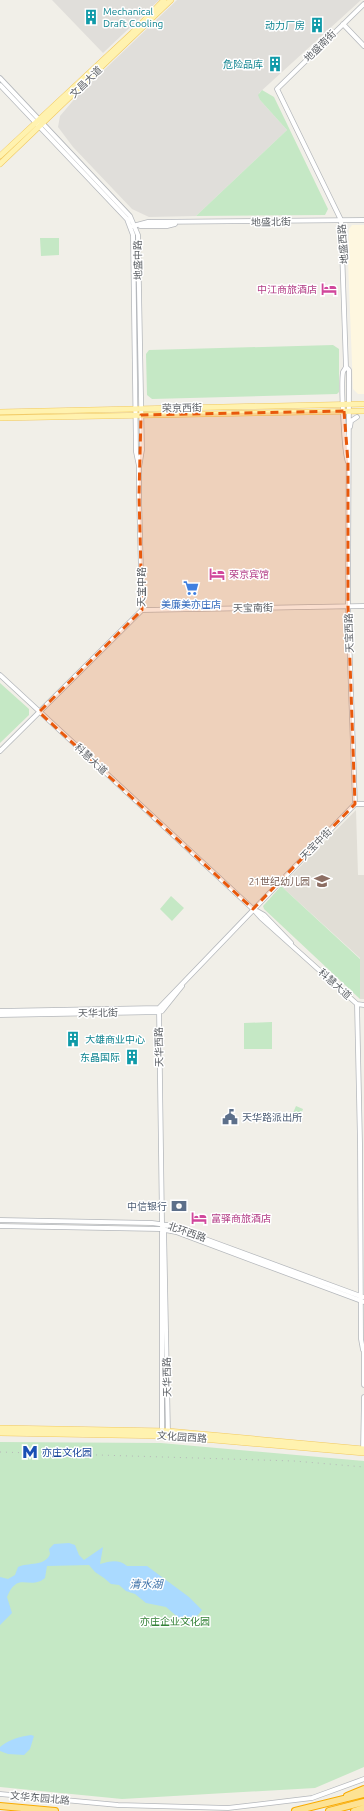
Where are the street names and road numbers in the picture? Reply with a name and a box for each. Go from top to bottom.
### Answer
street label: 地盛南街 [302,28,338,64]
street label: 文昌大道 [68,64,104,100]
street label: 地盛北街 [251,216,291,228]
street label: 地盛西路 [336,224,350,264]
street label: 地盛中路 [132,240,144,280]
street label: 荣京西街 [162,402,202,414]
street label: 天宝中路 [136,567,147,607]
street label: 天宝南街 [233,602,273,614]
street label: 天宝西路 [343,613,355,653]
street label: 科慧大道 [73,741,109,777]
street label: 天宝中街 [298,826,334,862]
street label: 科慧大道 [316,967,354,1001]
street label: 天华北街 [78,1007,118,1019]
street label: 天华西路 [153,1027,165,1067]
street label: 北环西路 [166,1220,208,1244]
street label: 天华西路 [161,1357,173,1397]
street label: 文化园西路 [157,1430,207,1444]
street label: 文华东园北路 [10,1790,70,1806]

